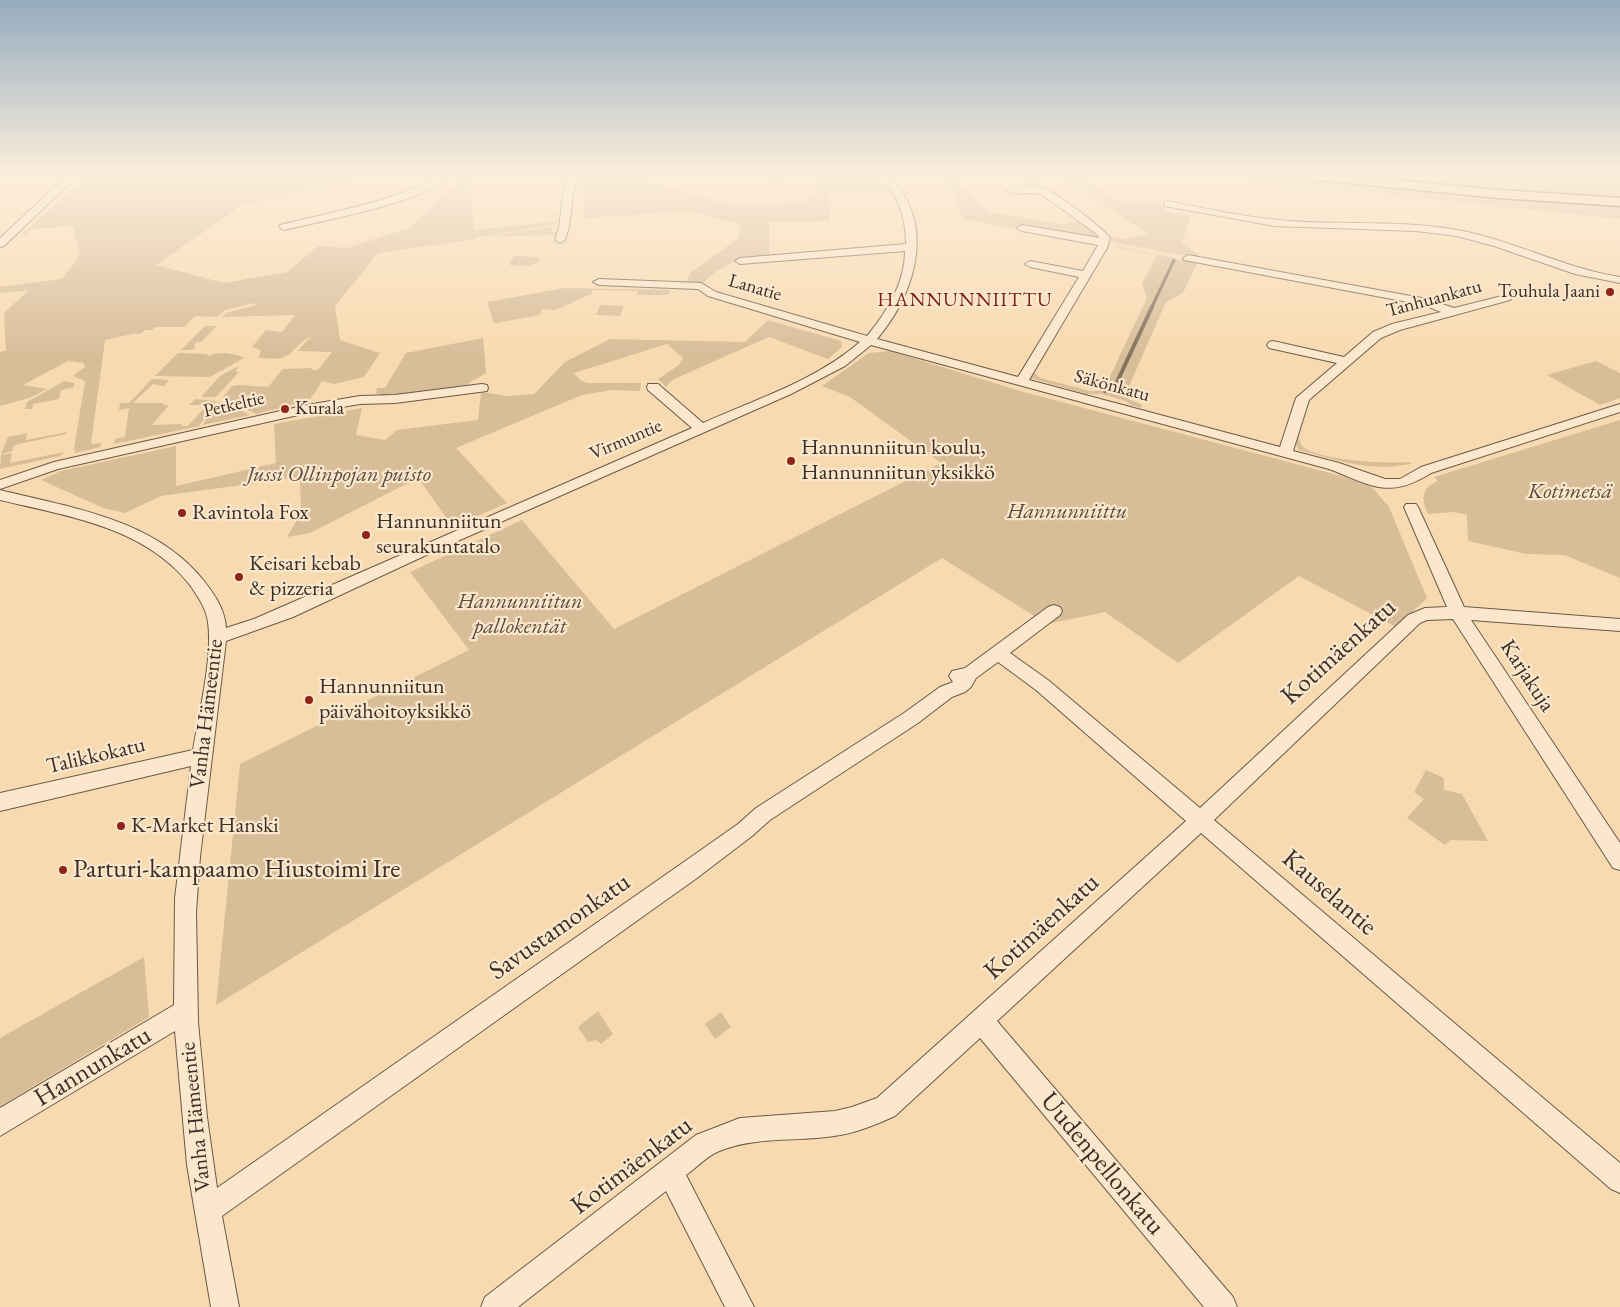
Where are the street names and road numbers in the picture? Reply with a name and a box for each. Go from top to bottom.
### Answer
street label: Lanatie [726,270,784,306]
street label: Tanhuankatu [1384,275,1484,323]
street label: Säkönkatu [1072,365,1152,407]
street label: Petkeltie [201,387,267,423]
street label: Virmuntie [586,415,666,465]
street label: Kotimäenkatu [1275,592,1403,712]
street label: Karjakuja [1494,635,1560,717]
street label: Vanha Hämeentie [185,638,229,790]
street label: Talikkokatu [44,732,148,780]
street label: Kauselantie [1275,843,1383,943]
street label: Savustamonkatu [483,867,637,987]
street label: Kotimäenkatu [978,867,1106,987]
street label: Hannunkatu [29,1020,157,1114]
street label: Vanha Hämeentie [175,1041,217,1193]
street label: Uudenpellonkatu [1033,1086,1171,1242]
street label: Kotimäenkatu [565,1110,699,1222]

